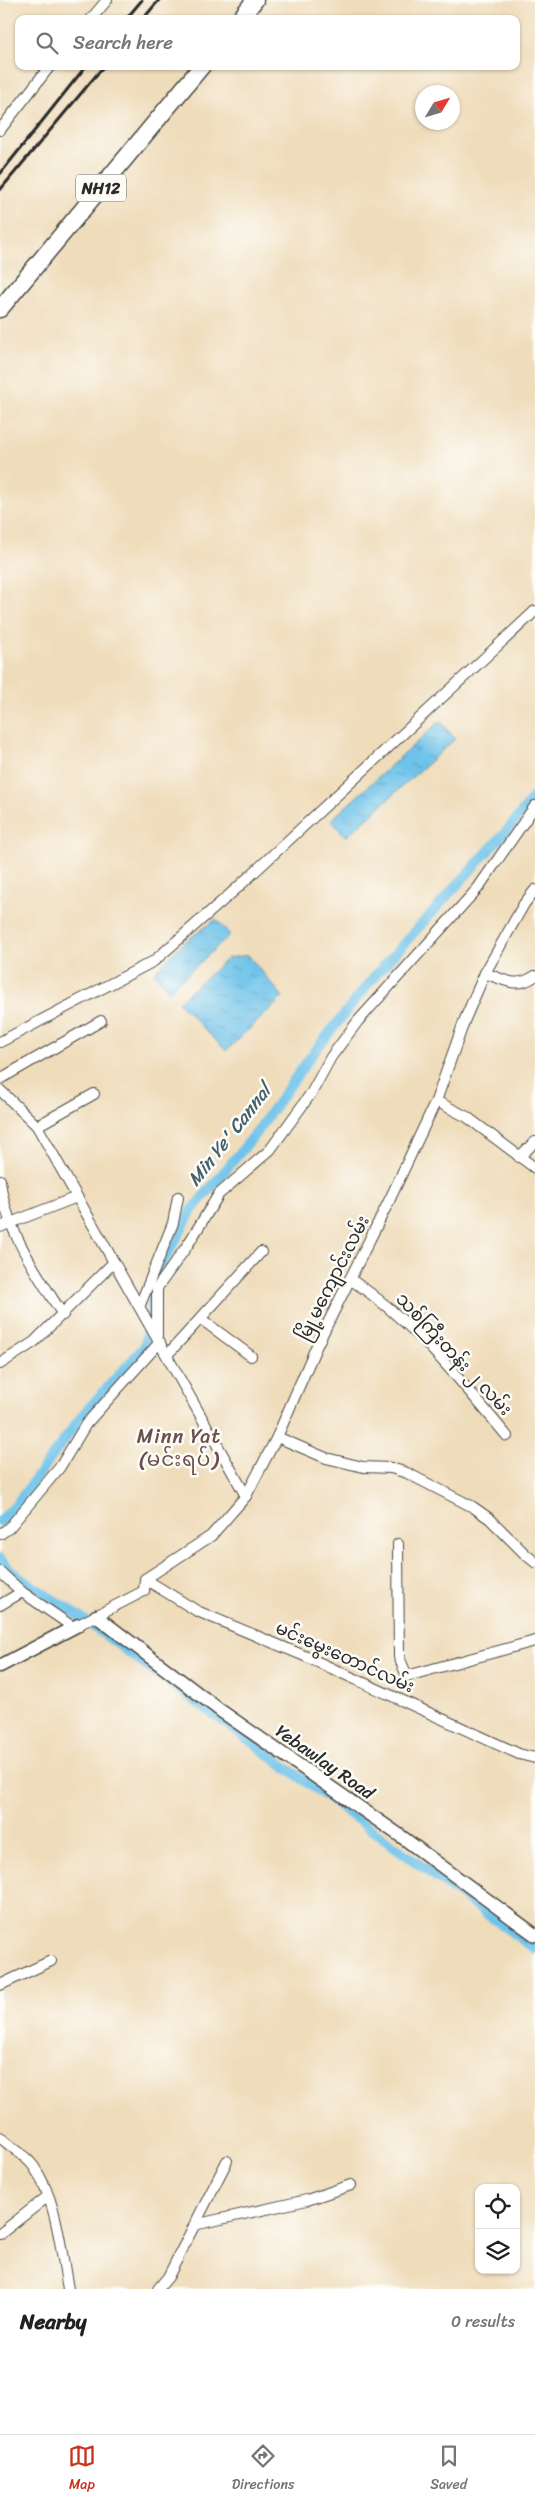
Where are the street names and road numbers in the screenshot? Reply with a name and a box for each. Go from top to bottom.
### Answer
road number: NH12 [76,174,126,202]
street label: မြို့မကျောင်းလမ်း [287,1209,379,1347]
street label: သစ်ကြီးတန်း ၂ လမ်း [388,1285,520,1423]
street label: မင်းမွေးတောင်လမ်း [270,1612,420,1702]
street label: Yebawlay Road [269,1716,383,1809]

